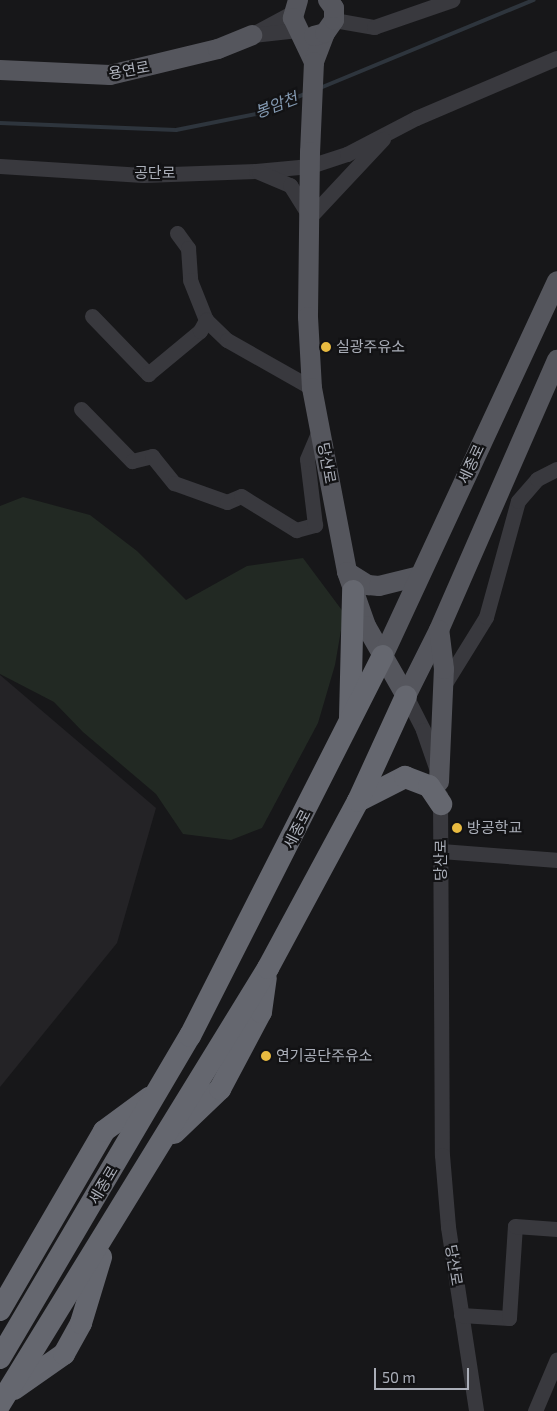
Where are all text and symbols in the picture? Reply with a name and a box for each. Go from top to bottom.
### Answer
street label: 용연로 [107,58,151,82]
water label: 봉암천 [252,88,300,122]
street label: 공단로 [134,164,176,182]
place label: 실광주유소 [336,338,405,356]
marker: 실광주유소 [320,341,332,353]
street label: 당산로 [315,441,339,485]
street label: 세종로 [454,441,488,487]
street label: 세종로 [280,806,314,852]
place label: 방공학교 [467,819,522,837]
marker: 방공학교 [451,822,463,834]
street label: 당산로 [432,839,450,881]
place label: 연기공단주유소 [276,1047,373,1065]
marker: 연기공단주유소 [260,1050,272,1062]
street label: 세종로 [85,1163,121,1207]
street label: 당산로 [442,1243,466,1287]
scale bar [377,1358,472,1390]
text: 50 m [382,1368,416,1386]

